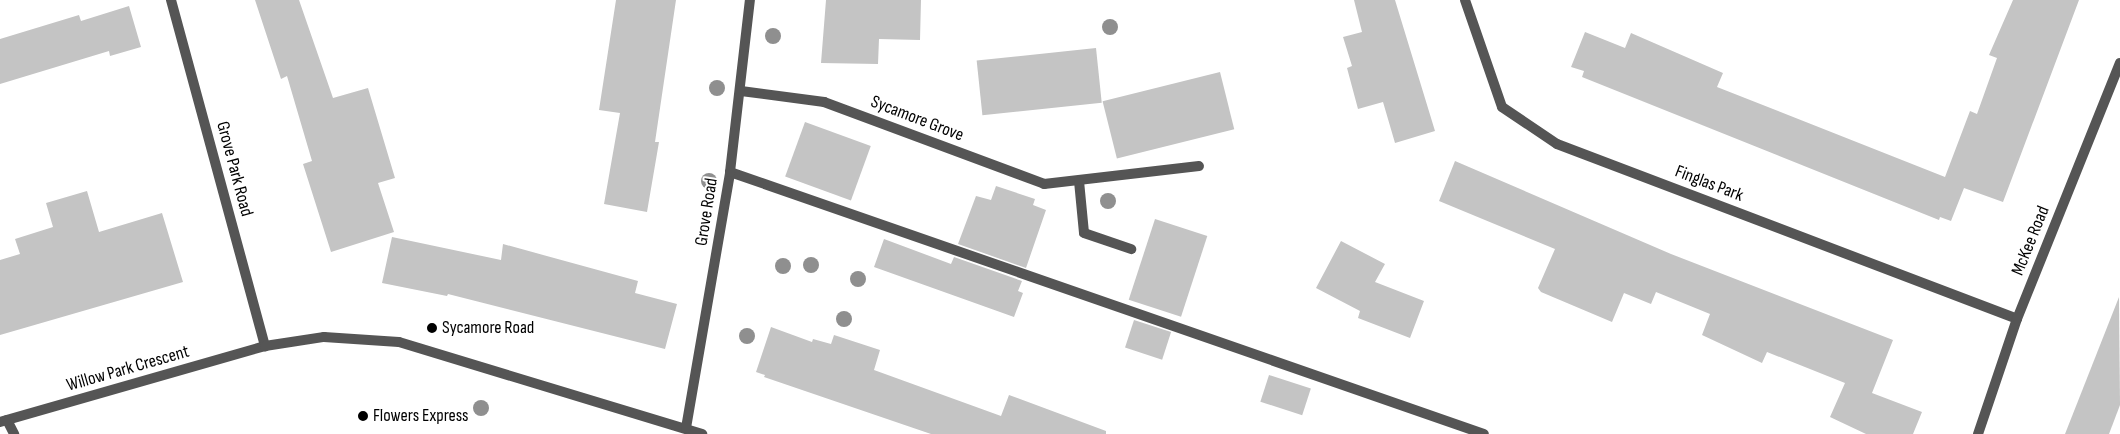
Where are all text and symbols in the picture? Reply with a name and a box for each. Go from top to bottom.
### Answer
street label: Sycamore Grove [868,91,966,147]
street label: Grove Park Road [211,119,257,219]
street label: Finglas Park [1672,161,1746,207]
street label: Grove Road [691,177,723,247]
street label: McKee Road [2007,203,2055,279]
place label: Sycamore Road [442,317,534,339]
marker: Sycamore Road [426,322,438,334]
street label: Willow Park Crescent [64,341,192,397]
place label: Flowers Express [373,405,469,427]
marker: Flowers Express [357,410,369,422]

